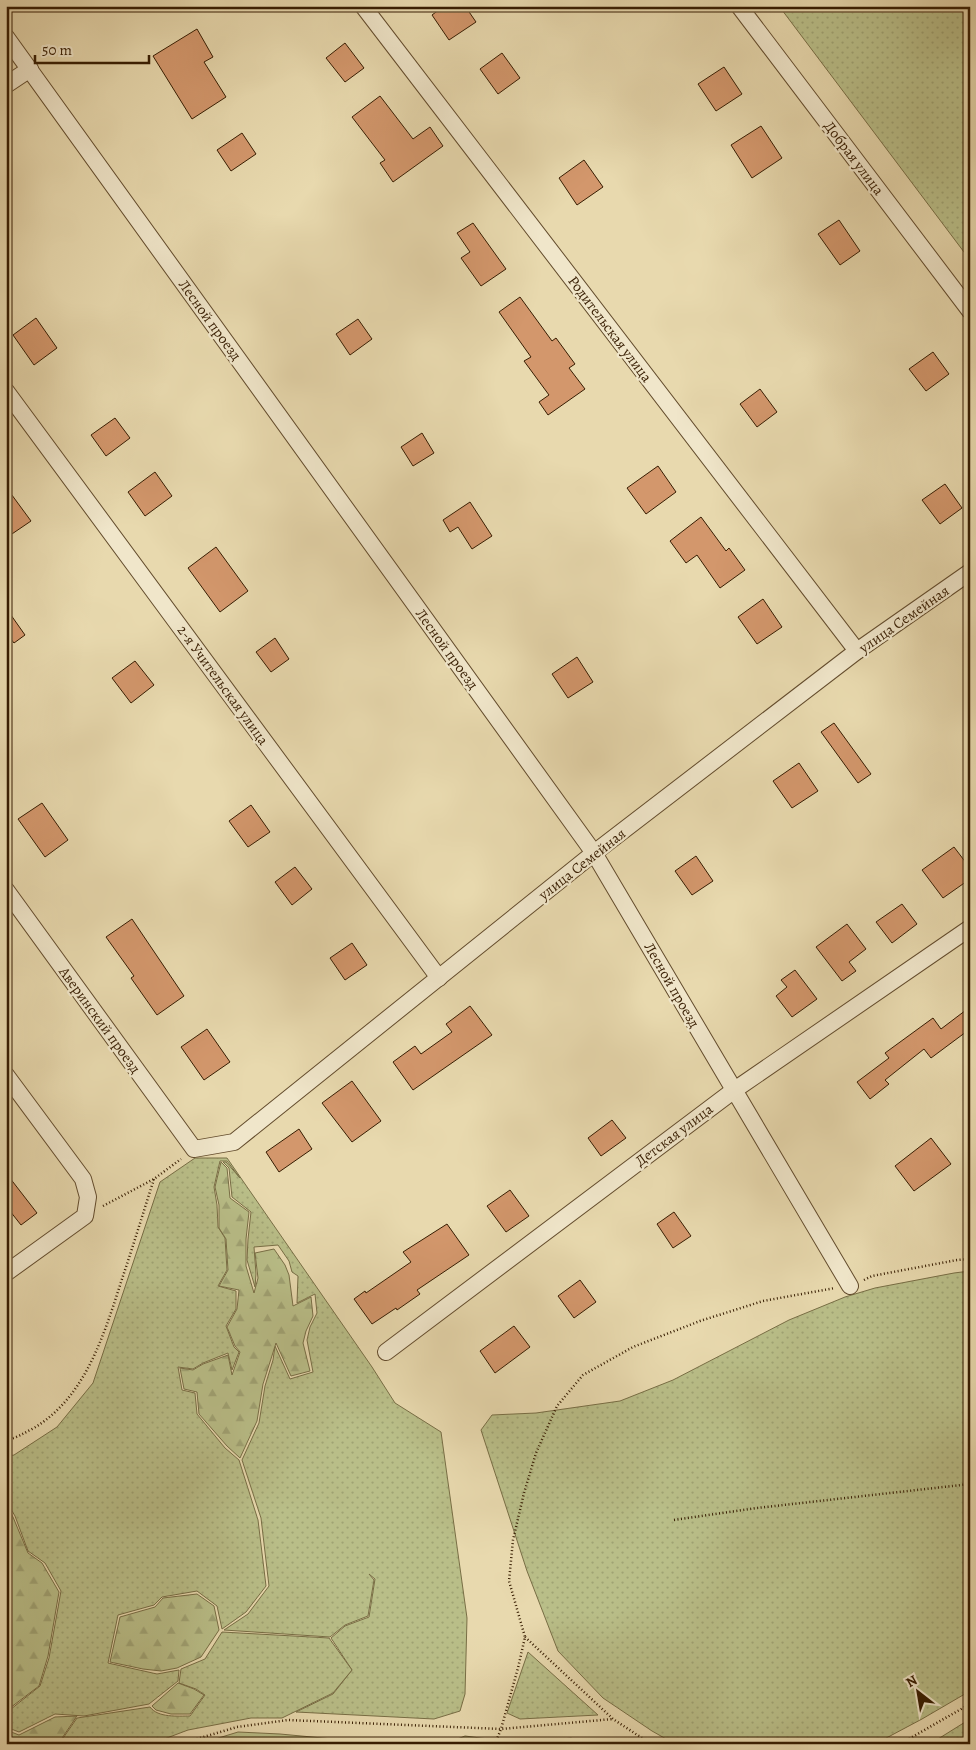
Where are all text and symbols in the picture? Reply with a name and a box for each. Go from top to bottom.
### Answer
scale bar [35,32,149,64]
text: 50 m [42,40,72,60]
street label: Добрая улица [819,117,889,199]
street label: Родительская улица [563,272,657,386]
street label: Лесной проезд [174,275,246,365]
street label: улица Семейная [854,580,953,658]
street label: Лесной проезд [411,604,483,694]
street label: 2-я Учительская улица [173,621,273,749]
street label: улица Семейная [533,824,630,905]
street label: Лесной проезд [639,939,705,1031]
street label: Аверинский проезд [54,962,146,1077]
street label: Детская улица [631,1099,717,1171]
north arrow [894,1668,944,1718]
text: N [902,1671,921,1692]

